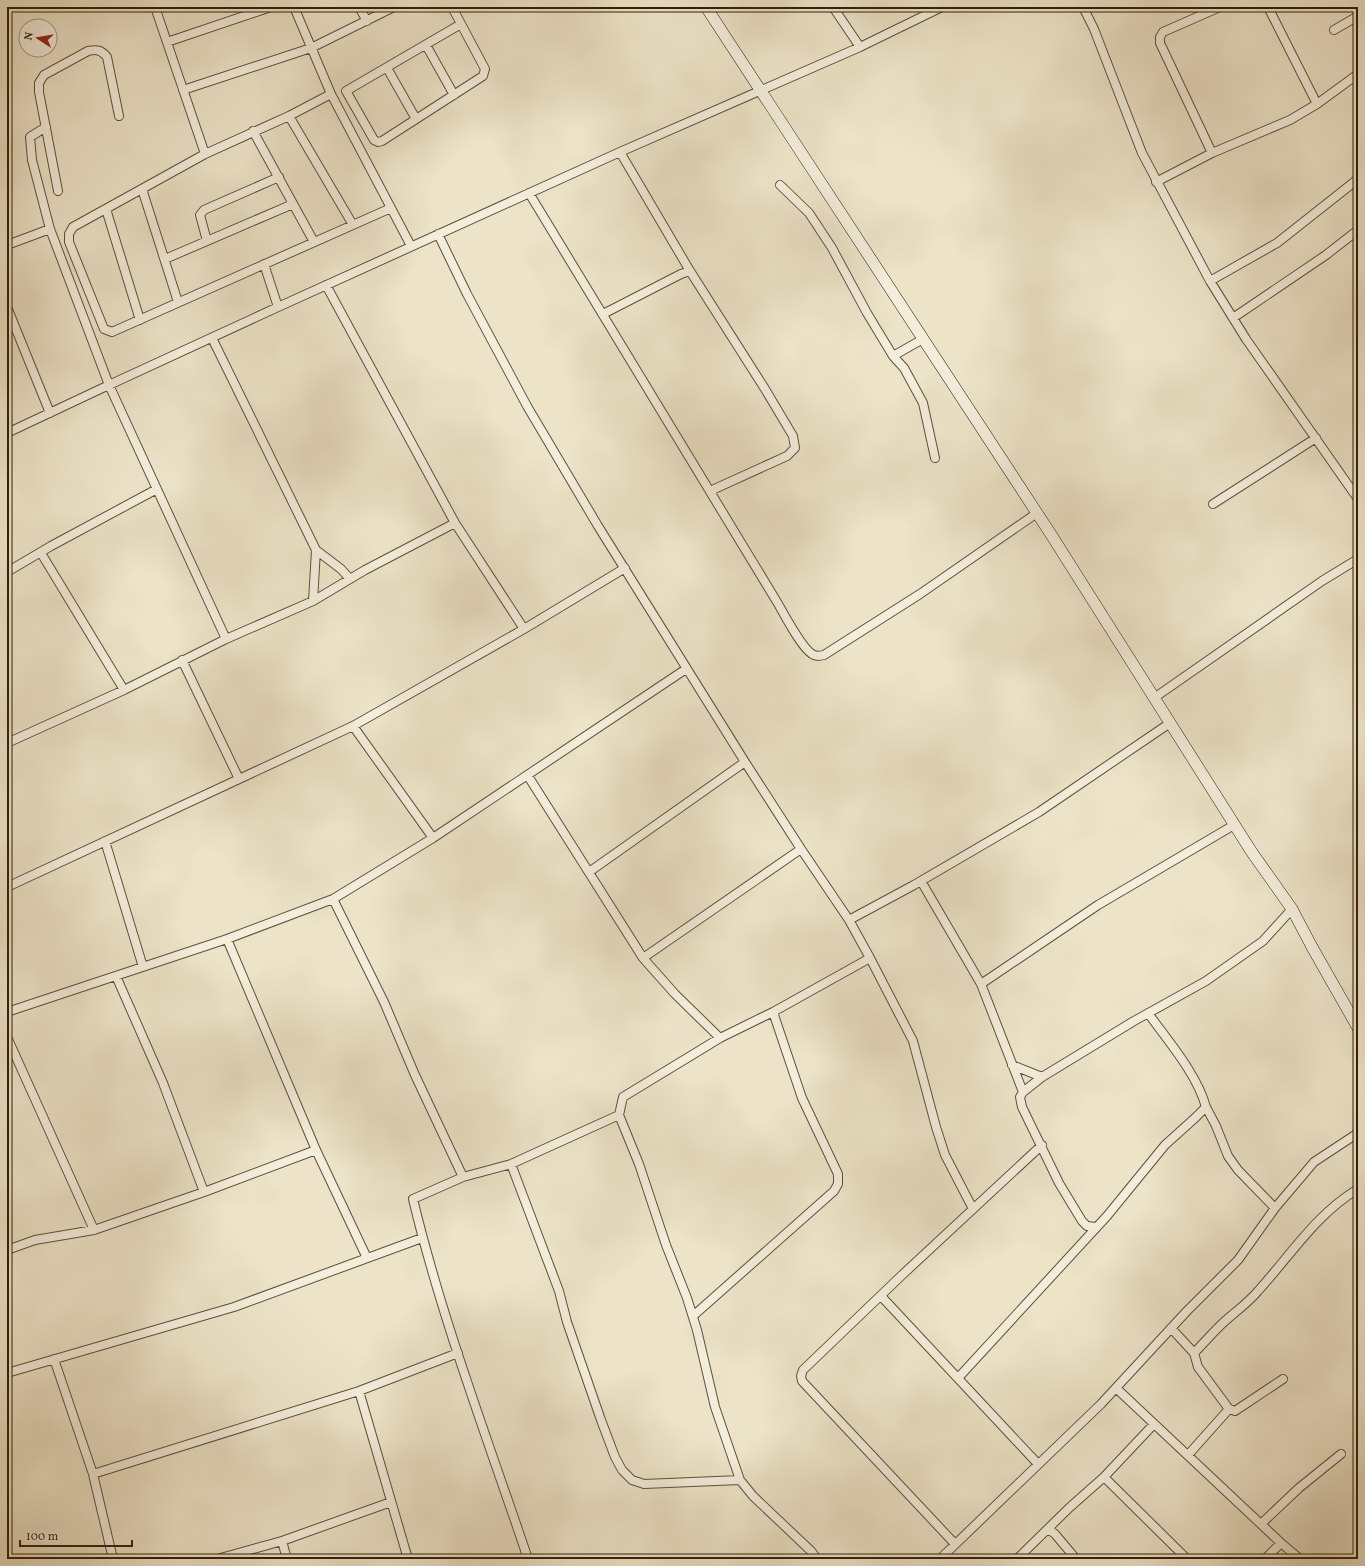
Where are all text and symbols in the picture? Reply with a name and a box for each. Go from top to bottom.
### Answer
north arrow [18,18,58,58]
text: N [22,31,38,42]
scale bar [20,1522,132,1548]
text: 100 m [26,1529,59,1545]

